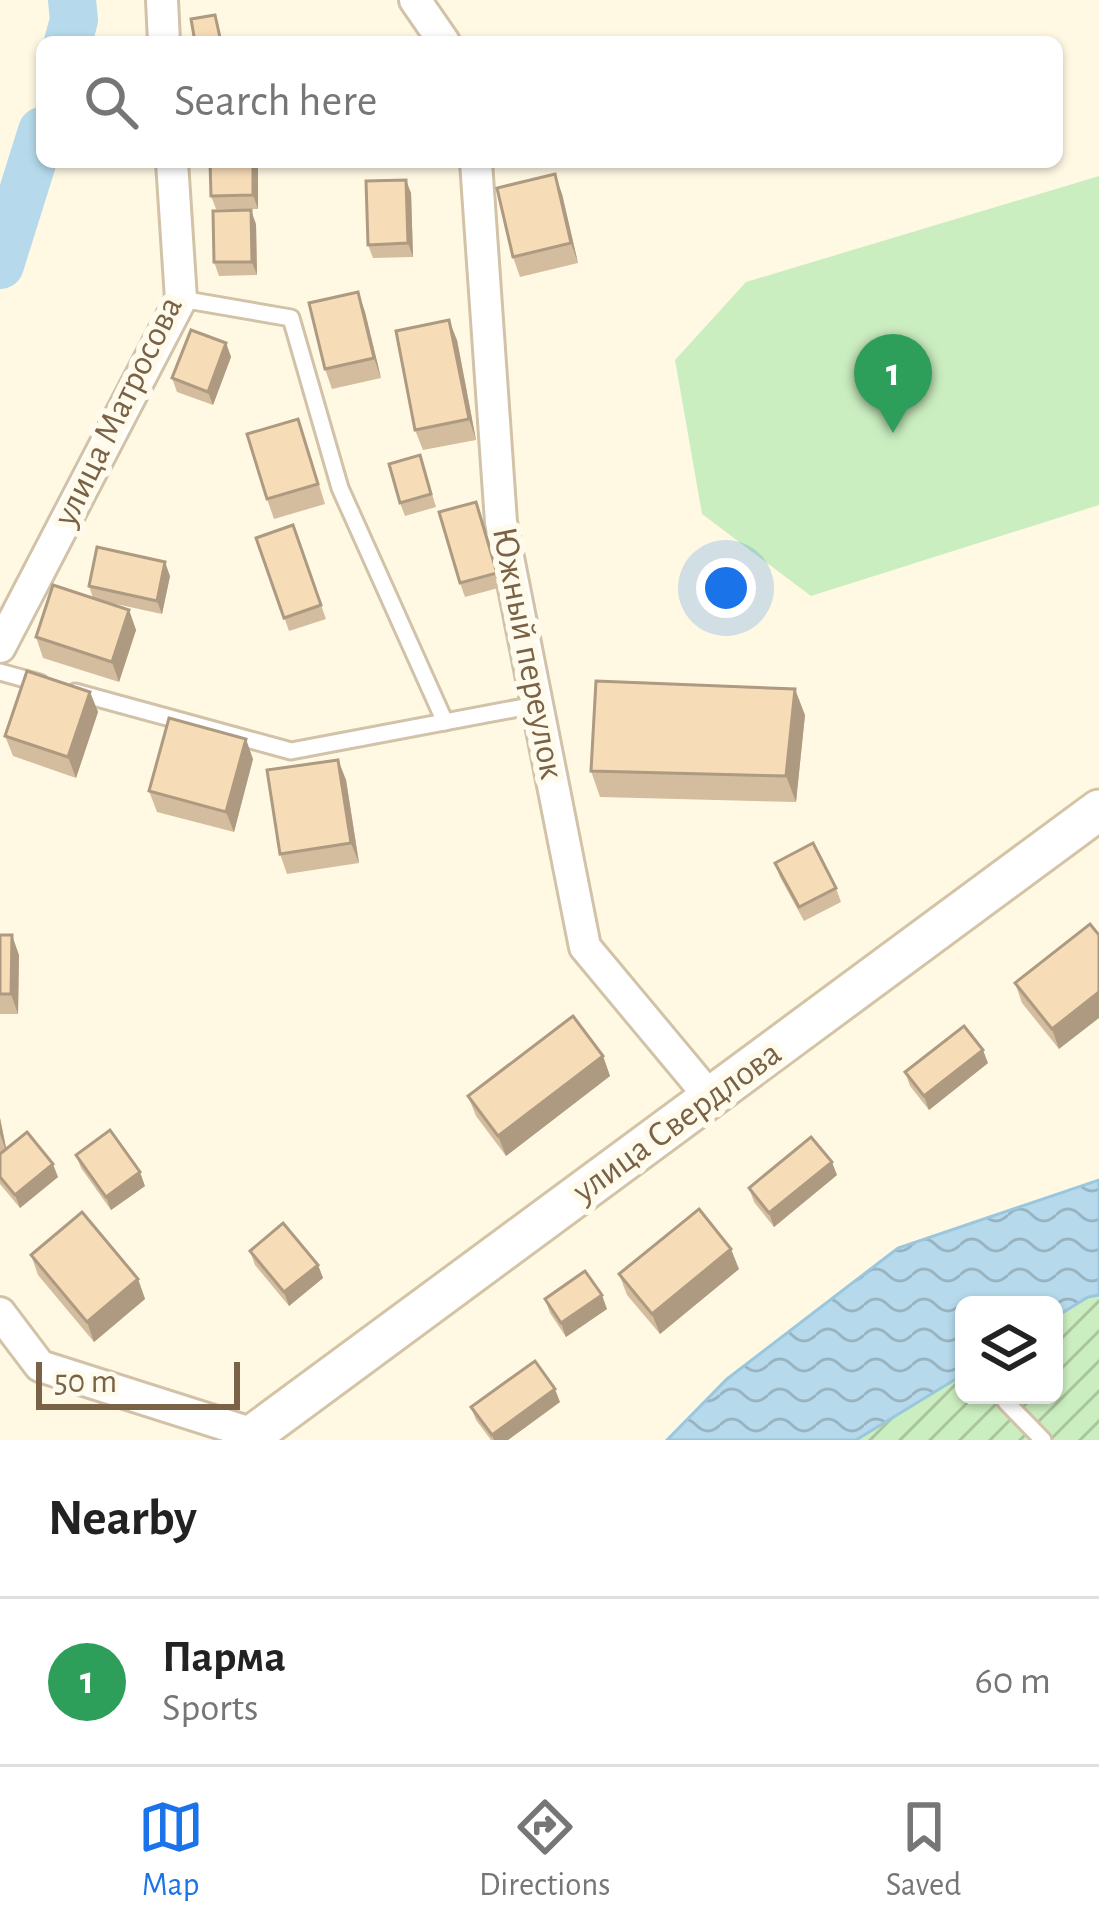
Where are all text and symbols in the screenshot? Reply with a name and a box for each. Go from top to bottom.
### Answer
search box [36,36,1063,168]
icon: search [78,69,144,135]
text: Search here [174,79,377,124]
street label: улица Матросова [47,291,189,532]
pin: 1 [854,334,932,433]
street label: Южный переулок [486,524,570,782]
your location [696,558,756,618]
street label: улица Свердлова [565,1035,788,1210]
map controls [955,1296,1063,1404]
button: layers [955,1296,1063,1404]
scale bar [36,1356,240,1409]
text: 50 m [54,1366,117,1399]
text: Nearby [48,1493,197,1544]
text: Парма [162,1635,286,1680]
text: 1 [80,1662,94,1701]
text: 60 m [974,1662,1051,1701]
text: Sports [162,1689,259,1728]
tab: Map [138,1794,204,1906]
tab: Directions [479,1794,610,1906]
tab: Saved [886,1794,961,1906]

